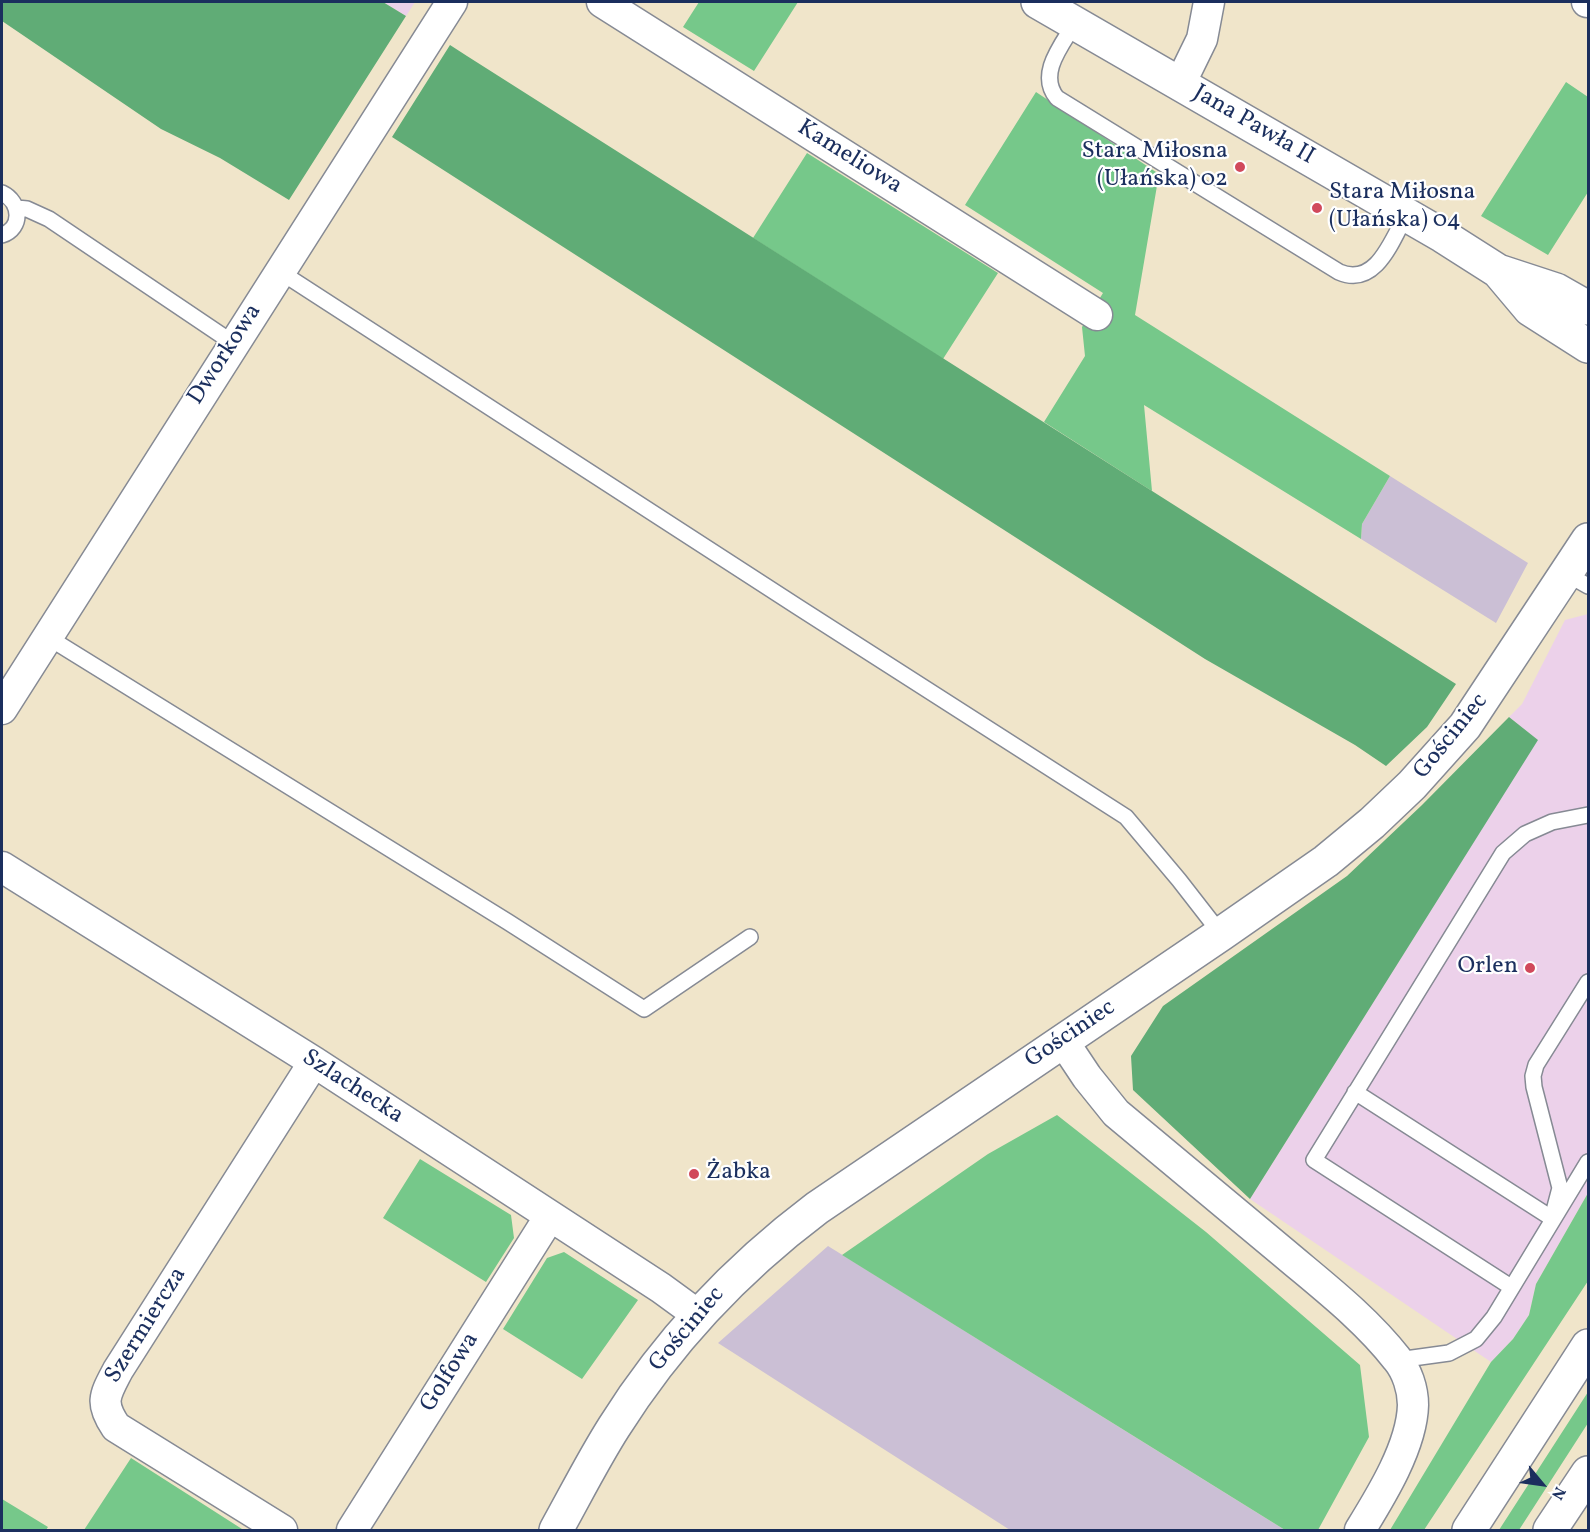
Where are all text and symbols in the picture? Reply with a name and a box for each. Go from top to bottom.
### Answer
street label: Jana Pawła II [1187,80,1319,172]
street label: Kameliowa [791,114,907,202]
place label: Stara Miłosna (Ułańska) 02 [1082,139,1228,195]
marker: Stara Miłosna (Ułańska) 02 [1233,160,1247,174]
place label: Stara Miłosna (Ułańska) 04 [1329,180,1475,236]
marker: Stara Miłosna (Ułańska) 04 [1310,201,1324,215]
street label: Dworkowa [183,299,269,411]
street label: Gościniec [1409,688,1495,786]
place label: Orlen [1458,954,1518,982]
marker: Orlen [1523,961,1537,975]
street label: Gościniec [1021,994,1121,1076]
street label: Szlachecka [296,1045,408,1131]
place label: Żabka [706,1160,771,1188]
marker: Żabka [687,1167,701,1181]
street label: Szermiercza [100,1263,194,1389]
street label: Gościniec [644,1282,732,1378]
street label: Golfowa [415,1328,487,1418]
north arrow [1512,1454,1572,1514]
text: N [1545,1482,1570,1503]

